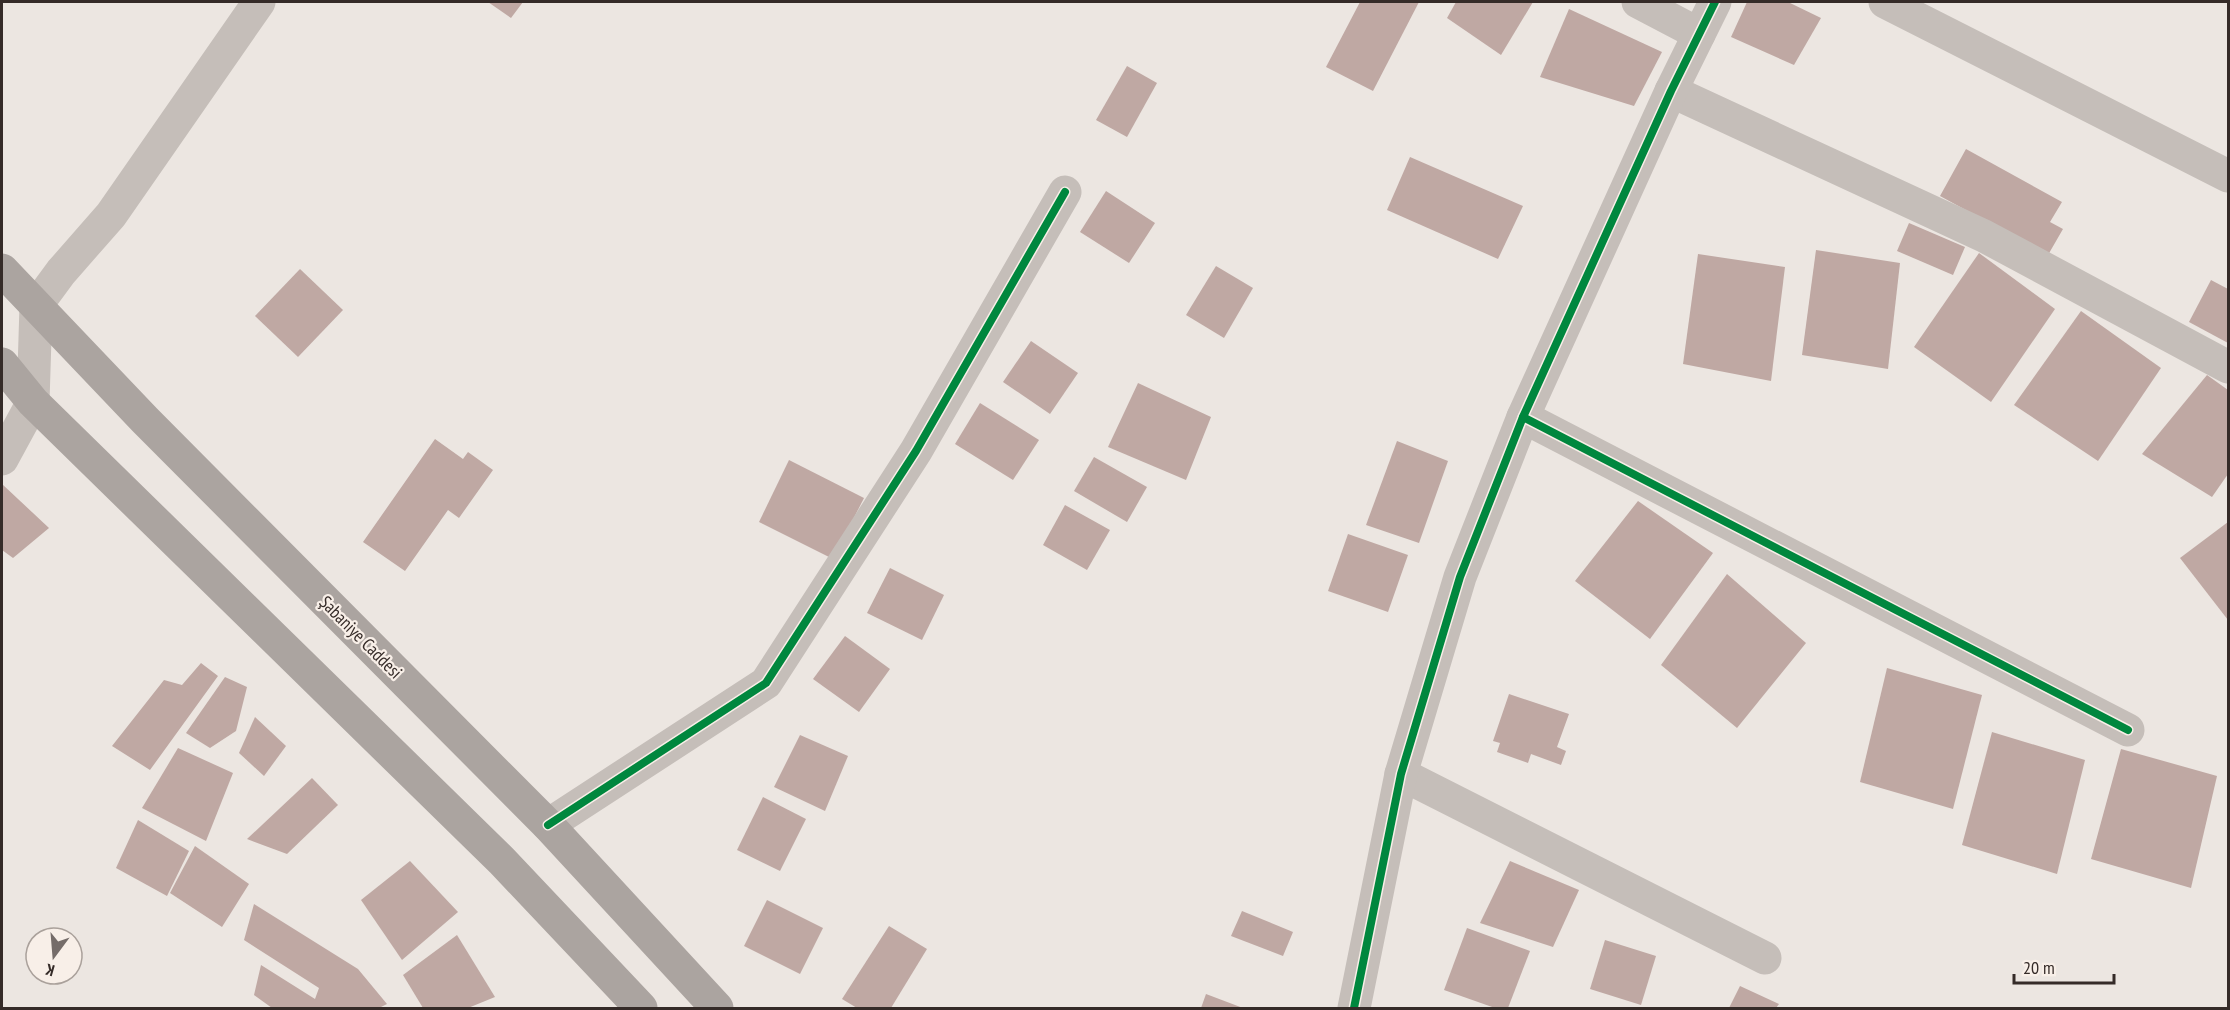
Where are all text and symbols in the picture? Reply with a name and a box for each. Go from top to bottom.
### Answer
street label: Şabaniye Caddesi [315,591,407,683]
north arrow [24,926,84,986]
scale bar [2014,947,2114,985]
text: 20 m [2023,956,2055,979]
text: K [42,959,57,981]

